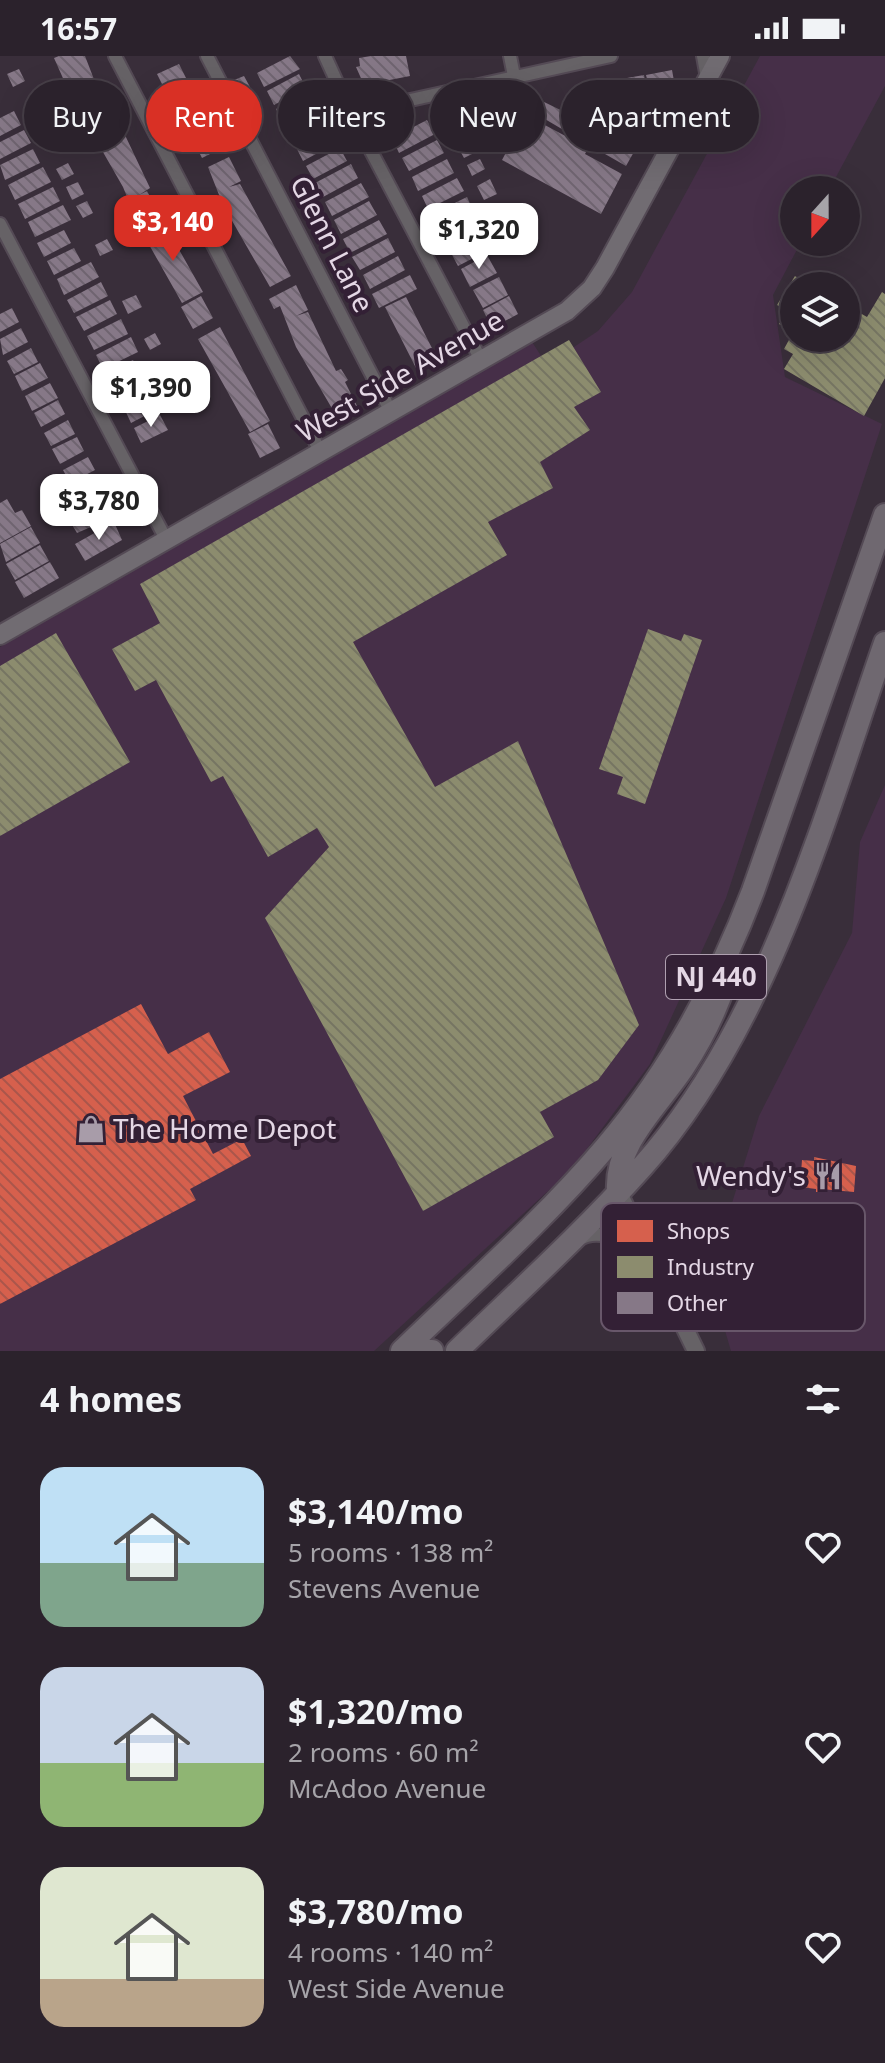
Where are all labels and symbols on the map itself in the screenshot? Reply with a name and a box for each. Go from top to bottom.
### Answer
street label: Glenn Lane [282,169,384,318]
north arrow [780,176,860,256]
pin: $3,140 [108,195,238,263]
pin: $1,320 [414,203,544,271]
street label: West Side Avenue [289,300,510,450]
pin: $1,390 [86,361,216,429]
pin: $3,780 [34,474,164,542]
road number: NJ 440 [666,955,766,999]
place label: The Home Depot [113,1109,336,1147]
shop icon: The Home Depot [76,1114,106,1144]
place label: Wendy's [696,1156,806,1194]
restaurant icon: Wendy's [813,1161,843,1191]
legend [601,1203,865,1331]
text: Shops [667,1215,730,1245]
text: Industry [667,1251,755,1281]
text: Other [667,1287,727,1317]

